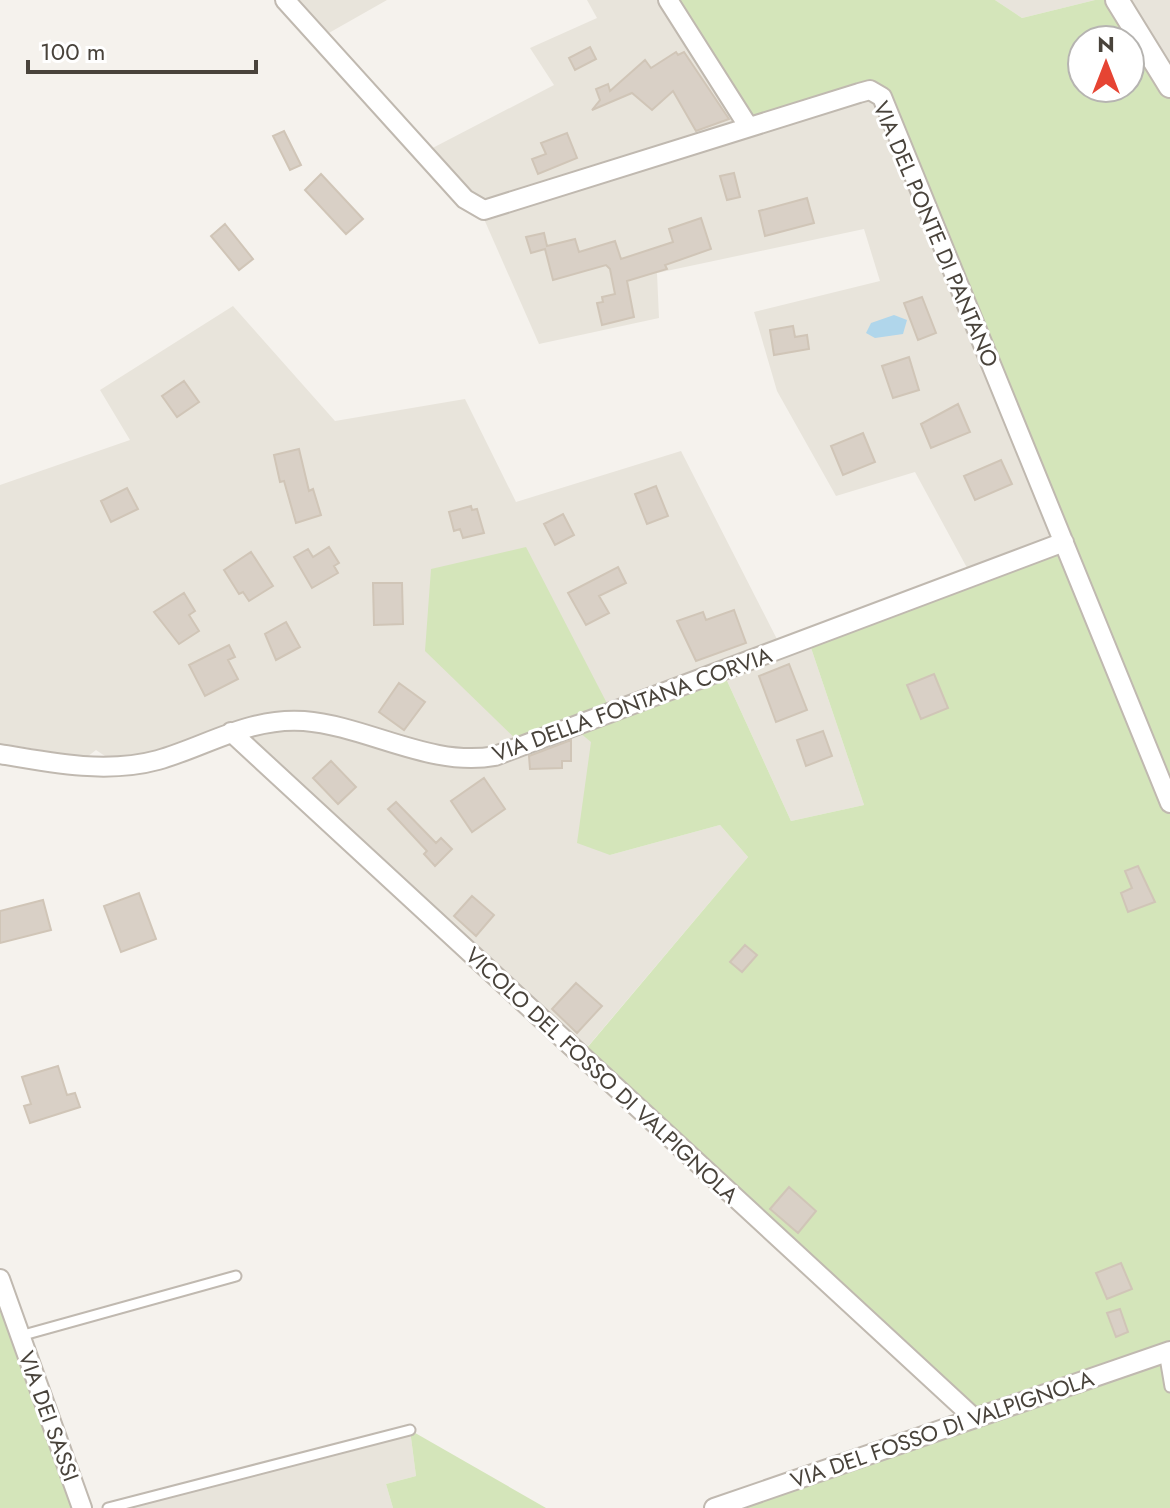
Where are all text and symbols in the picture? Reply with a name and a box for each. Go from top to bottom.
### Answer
scale bar [28,24,256,74]
north arrow [1066,24,1146,104]
text: N [1097,28,1115,60]
text: 100 m [40,34,106,69]
street label: VIA DEL PONTE DI PANTANO [865,96,1007,372]
street label: VIA DELLA FONTANA CORVIA [488,638,777,769]
street label: VICOLO DEL FOSSO DI VALPIGNOLA [458,939,746,1211]
street label: VIA DEI SASSI [11,1347,87,1485]
street label: VIA DEL FOSSO DI VALPIGNOLA [786,1362,1098,1496]

